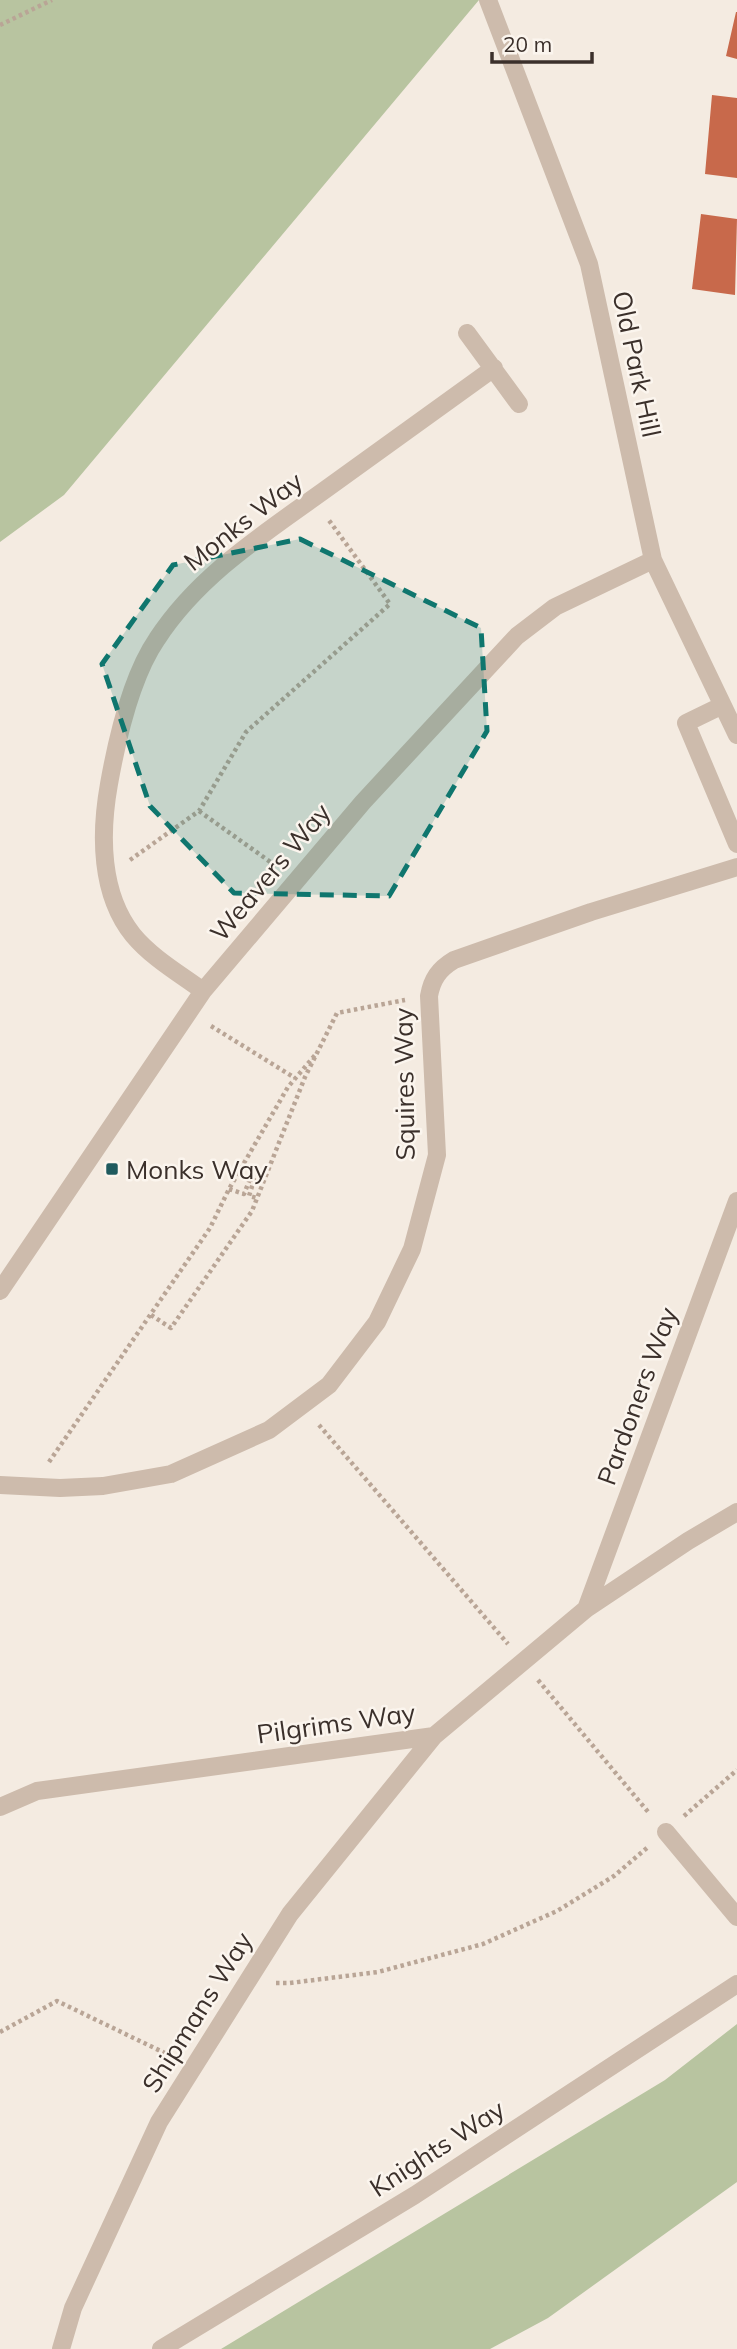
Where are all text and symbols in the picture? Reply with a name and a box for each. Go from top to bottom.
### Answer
scale bar [492,21,592,65]
text: 20 m [503,31,552,57]
street label: Old Park Hill [605,288,669,440]
street label: Monks Way [177,464,309,578]
street label: Weavers Way [203,796,338,948]
street label: Squires Way [386,1007,422,1161]
place label: Monks Way [126,1153,268,1186]
marker: Monks Way [104,1161,120,1177]
street label: Pardoners Way [590,1302,684,1489]
street label: Pilgrims Way [255,1696,418,1750]
street label: Shipmans Way [134,1925,260,2098]
street label: Knights Way [363,2092,511,2204]

